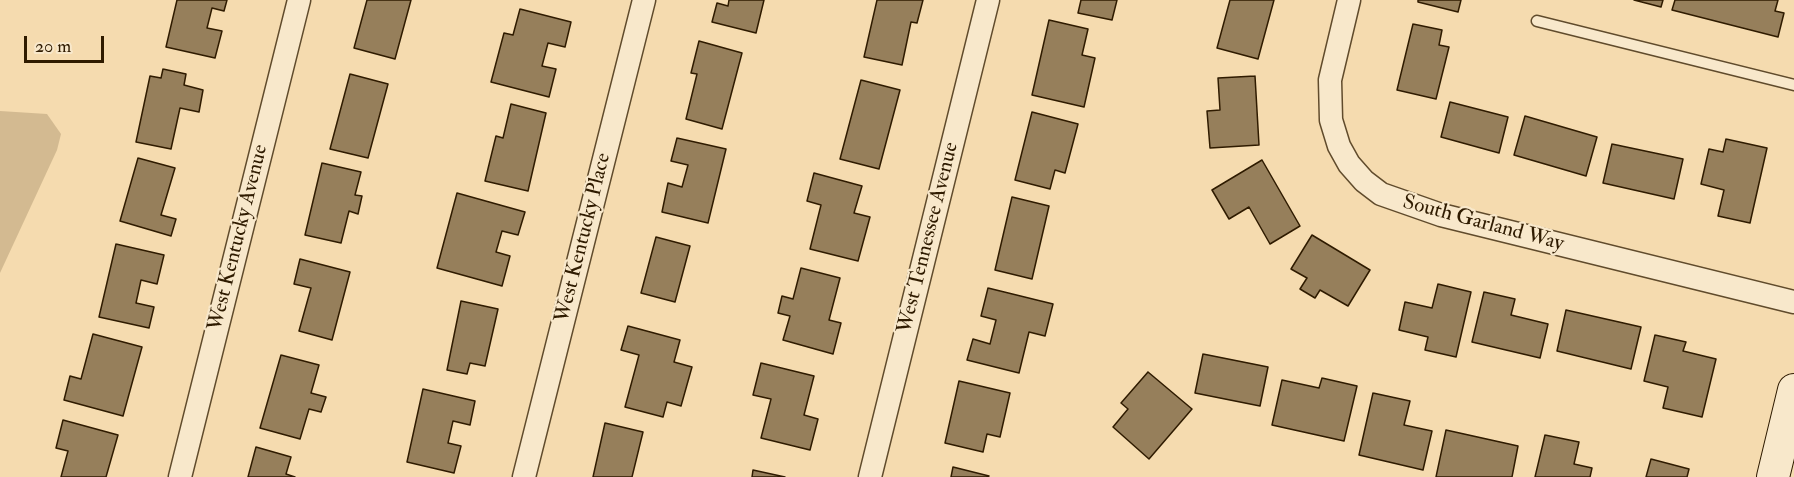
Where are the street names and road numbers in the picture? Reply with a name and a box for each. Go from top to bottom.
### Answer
street label: West Tennessee Avenue [893,140,965,336]
street label: West Kentucky Avenue [204,142,274,334]
street label: West Kentucky Place [551,151,617,325]
street label: South Garland Way [1400,190,1566,258]

